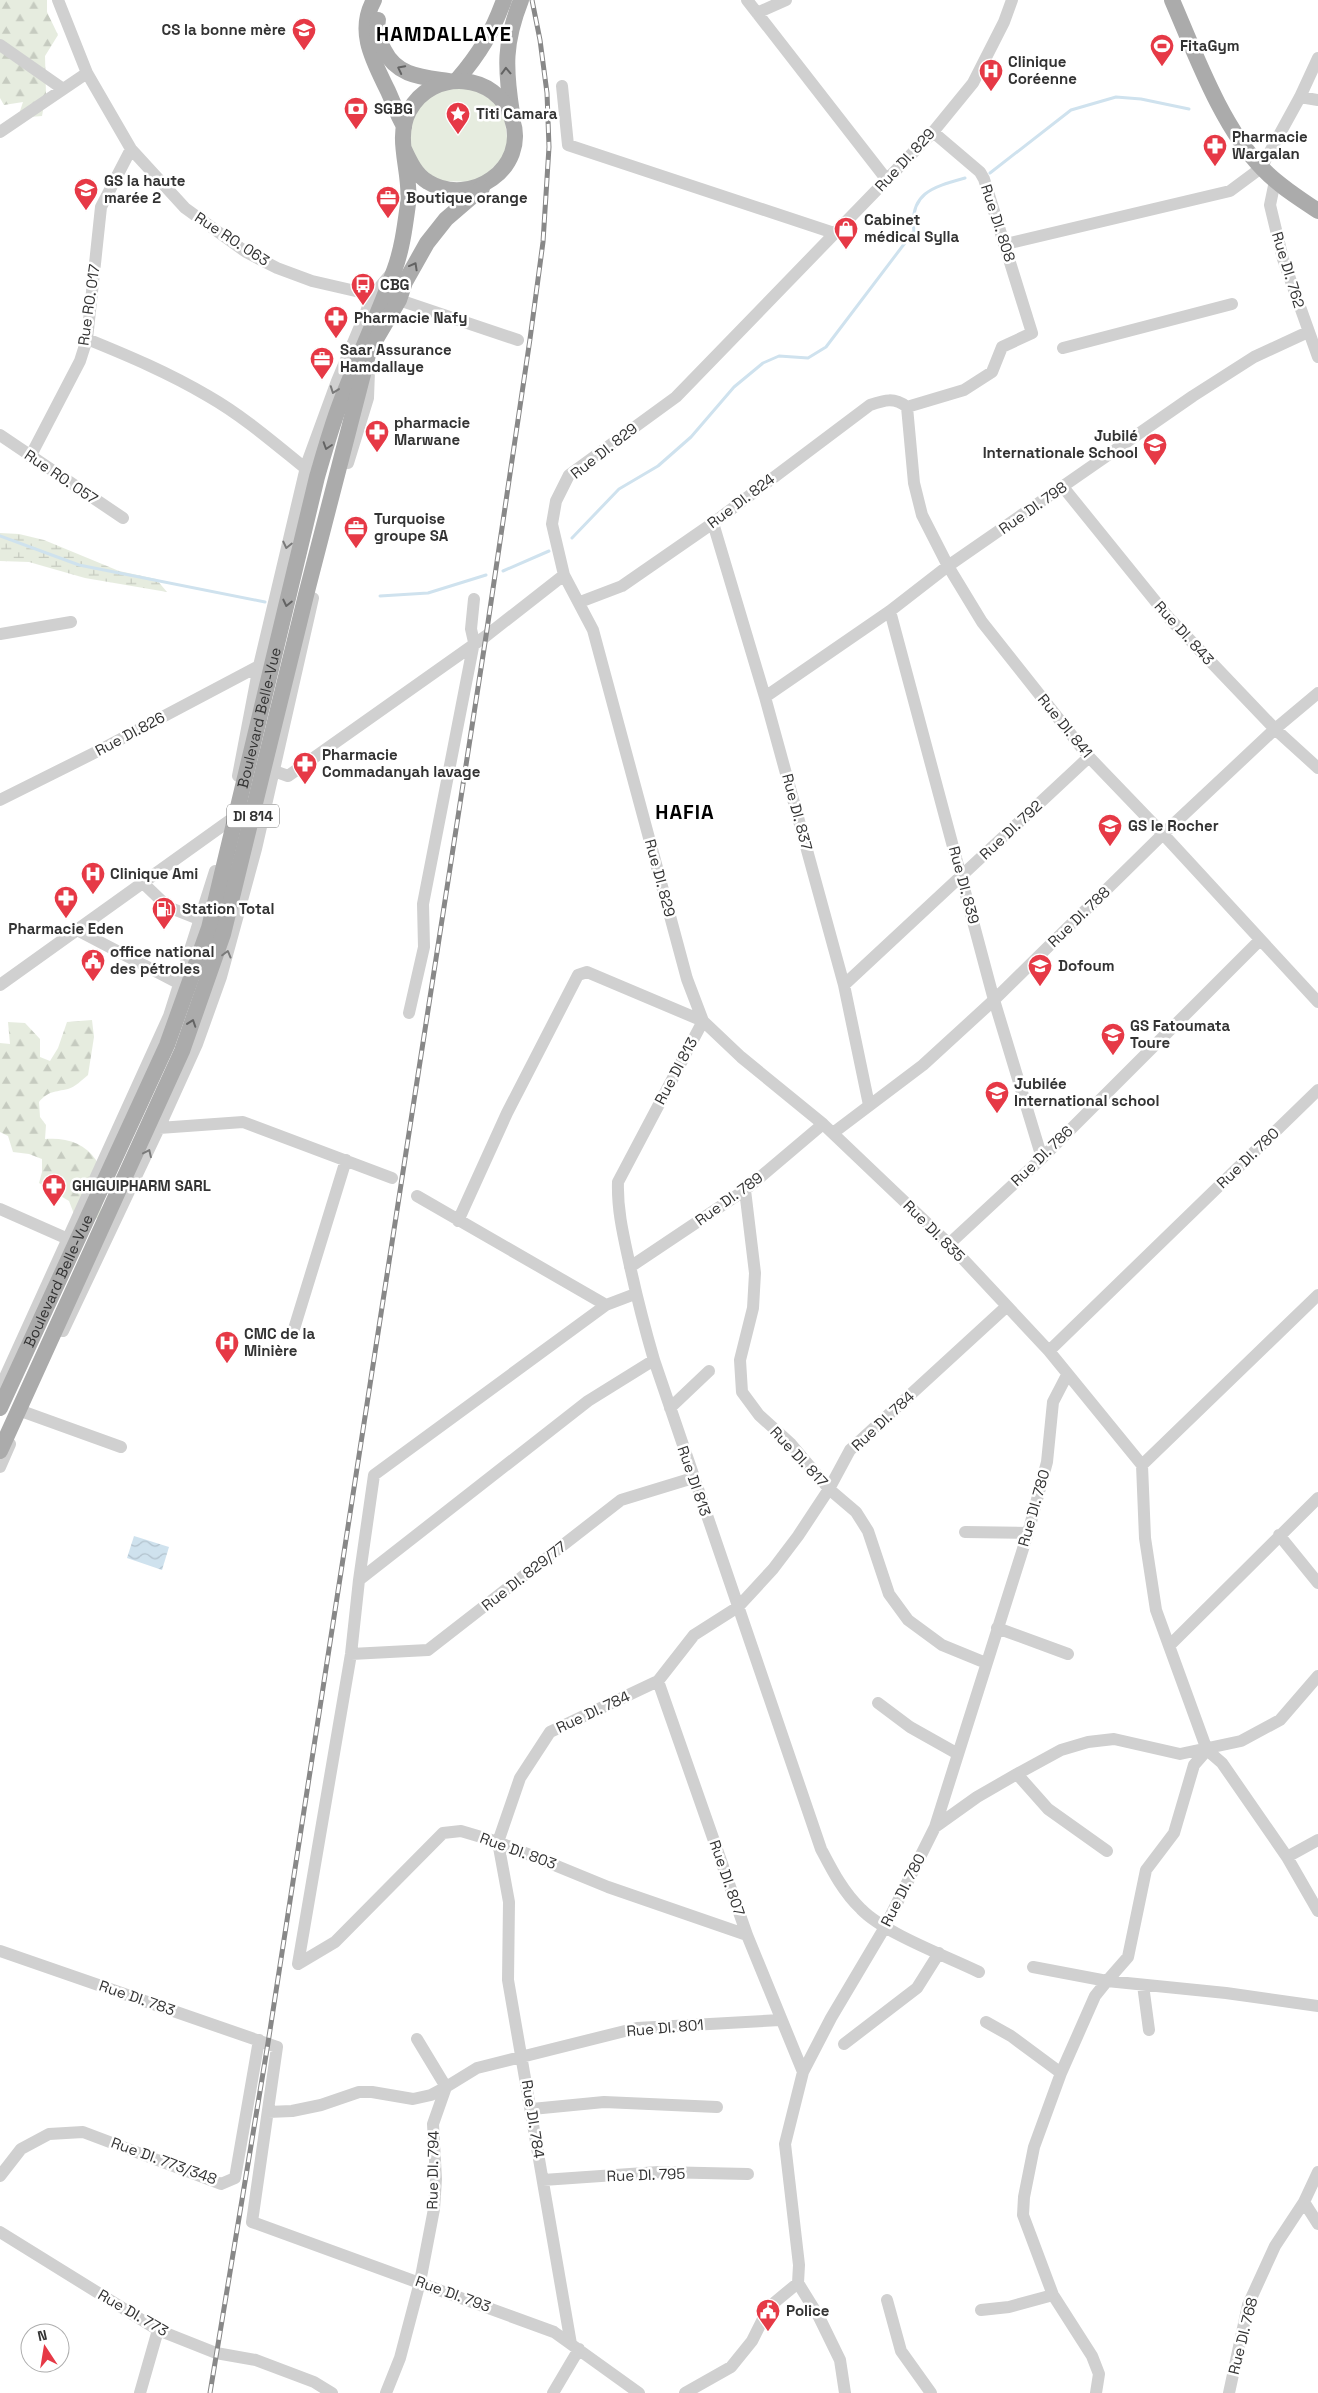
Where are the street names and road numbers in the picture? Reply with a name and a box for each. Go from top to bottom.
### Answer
street label: Rue DI. 829 [871,124,939,195]
street label: Rue DI. 808 [977,182,1020,264]
street label: Rue RO. 063 [191,207,273,270]
street label: Rue DI. 762 [1268,229,1309,310]
street label: Rue RO. 017 [73,263,104,347]
street label: Rue DI. 829 [566,419,641,483]
street label: Rue RO. 057 [21,445,102,508]
street label: Rue DI. 824 [703,469,778,532]
street label: Rue DI. 798 [995,477,1071,538]
street label: Rue DI. 843 [1151,597,1218,669]
street label: Boulevard Belle-Vue [233,645,285,790]
street label: Rue DI. 841 [1034,690,1097,761]
street label: Rue DI.826 [92,707,168,760]
street label: Rue DI. 837 [778,771,817,852]
street label: Rue DI. 792 [975,796,1046,863]
road number: DI 814 [227,804,279,828]
street label: Rue DI. 829 [641,837,680,919]
street label: Rue DI. 839 [945,844,984,926]
street label: Rue DI. 788 [1044,882,1114,951]
street label: Rue DI 813 [650,1034,701,1108]
street label: Rue DI. 786 [1007,1121,1077,1190]
street label: Rue DI. 780 [1212,1123,1283,1192]
street label: Rue DI. 789 [691,1168,766,1230]
street label: Rue DI. 835 [900,1196,969,1265]
street label: Boulevard Belle-Vue [19,1211,97,1350]
street label: Rue DI. 784 [847,1387,918,1455]
street label: Rue DI. 817 [766,1422,832,1491]
street label: Rue DI 813 [674,1443,715,1519]
street label: Rue DI. 780 [1013,1467,1054,1549]
street label: Rue DI. 829/77 [478,1537,570,1615]
street label: Rue DI. 784 [553,1686,633,1737]
street label: Rue DI. 803 [477,1828,559,1873]
street label: Rue DI. 807 [706,1837,749,1918]
street label: Rue DI. 780 [876,1850,929,1930]
street label: Rue DI. 783 [97,1976,178,2019]
street label: Rue DI. 801 [626,2015,704,2040]
street label: Rue DI. 784 [518,2078,549,2160]
street label: Rue DI. 794 [422,2130,443,2210]
street label: Rue DI. 773/348 [109,2133,220,2189]
street label: Rue DI. 795 [606,2164,686,2185]
street label: Rue DI. 793 [413,2271,493,2316]
street label: Rue DI. 773 [95,2285,172,2340]
street label: Rue DI. 768 [1224,2295,1261,2377]

